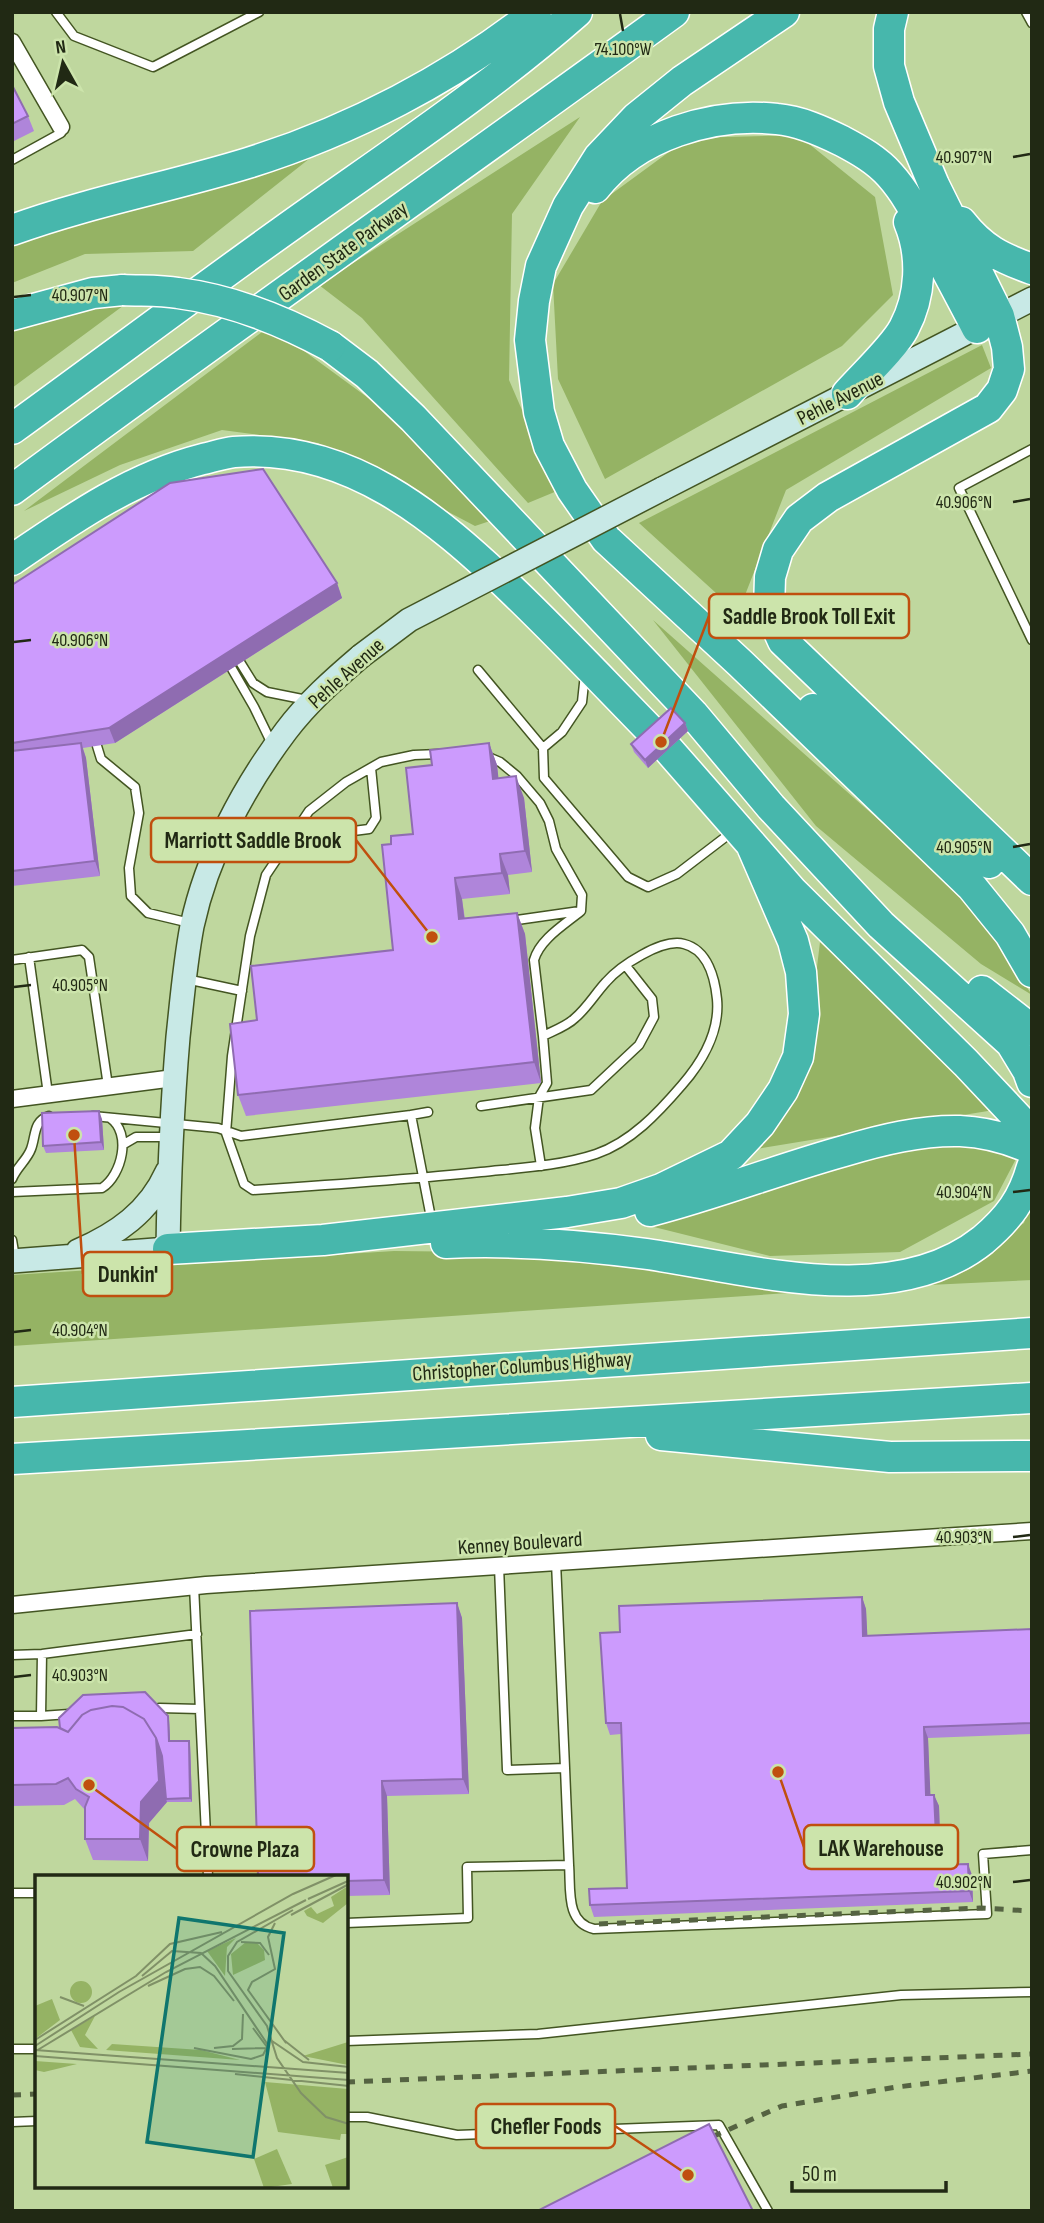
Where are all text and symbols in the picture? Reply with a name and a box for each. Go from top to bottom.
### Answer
north arrow [28,28,98,98]
text: N [54,36,67,60]
text: 74.100°W [595,39,652,60]
text: 40.907°N [936,147,992,168]
street label: Garden State Parkway [274,196,413,307]
text: 40.907°N [52,285,108,306]
street label: Pehle Avenue [793,366,887,431]
text: 40.906°N [936,492,992,513]
callout: Saddle Brook Toll Exit [709,594,909,638]
text: Saddle Brook Toll Exit [723,603,896,631]
text: 40.906°N [52,630,108,651]
street label: Pehle Avenue [303,633,389,714]
callout: Marriott Saddle Brook [151,818,356,862]
text: Marriott Saddle Brook [164,827,342,855]
text: 40.905°N [936,837,992,858]
text: 40.905°N [52,975,108,996]
text: 40.904°N [936,1182,992,1203]
callout: Dunkin' [83,1252,172,1296]
text: Dunkin' [98,1261,158,1289]
text: 40.904°N [52,1320,108,1341]
street label: Christopher Columbus Highway [412,1346,633,1387]
street label: Kenney Boulevard [457,1527,583,1560]
text: 40.903°N [936,1527,992,1548]
text: 40.903°N [52,1665,108,1686]
callout: LAK Warehouse [804,1825,958,1869]
callout: Crowne Plaza [177,1827,314,1871]
text: LAK Warehouse [818,1835,944,1863]
text: Crowne Plaza [191,1836,299,1864]
text: 40.902°N [936,1872,992,1893]
inset map [35,1875,348,2188]
callout: Chefler Foods [476,2104,615,2148]
text: Chefler Foods [490,2113,602,2141]
scale bar [792,2150,946,2194]
text: 50 m [802,2162,837,2187]

